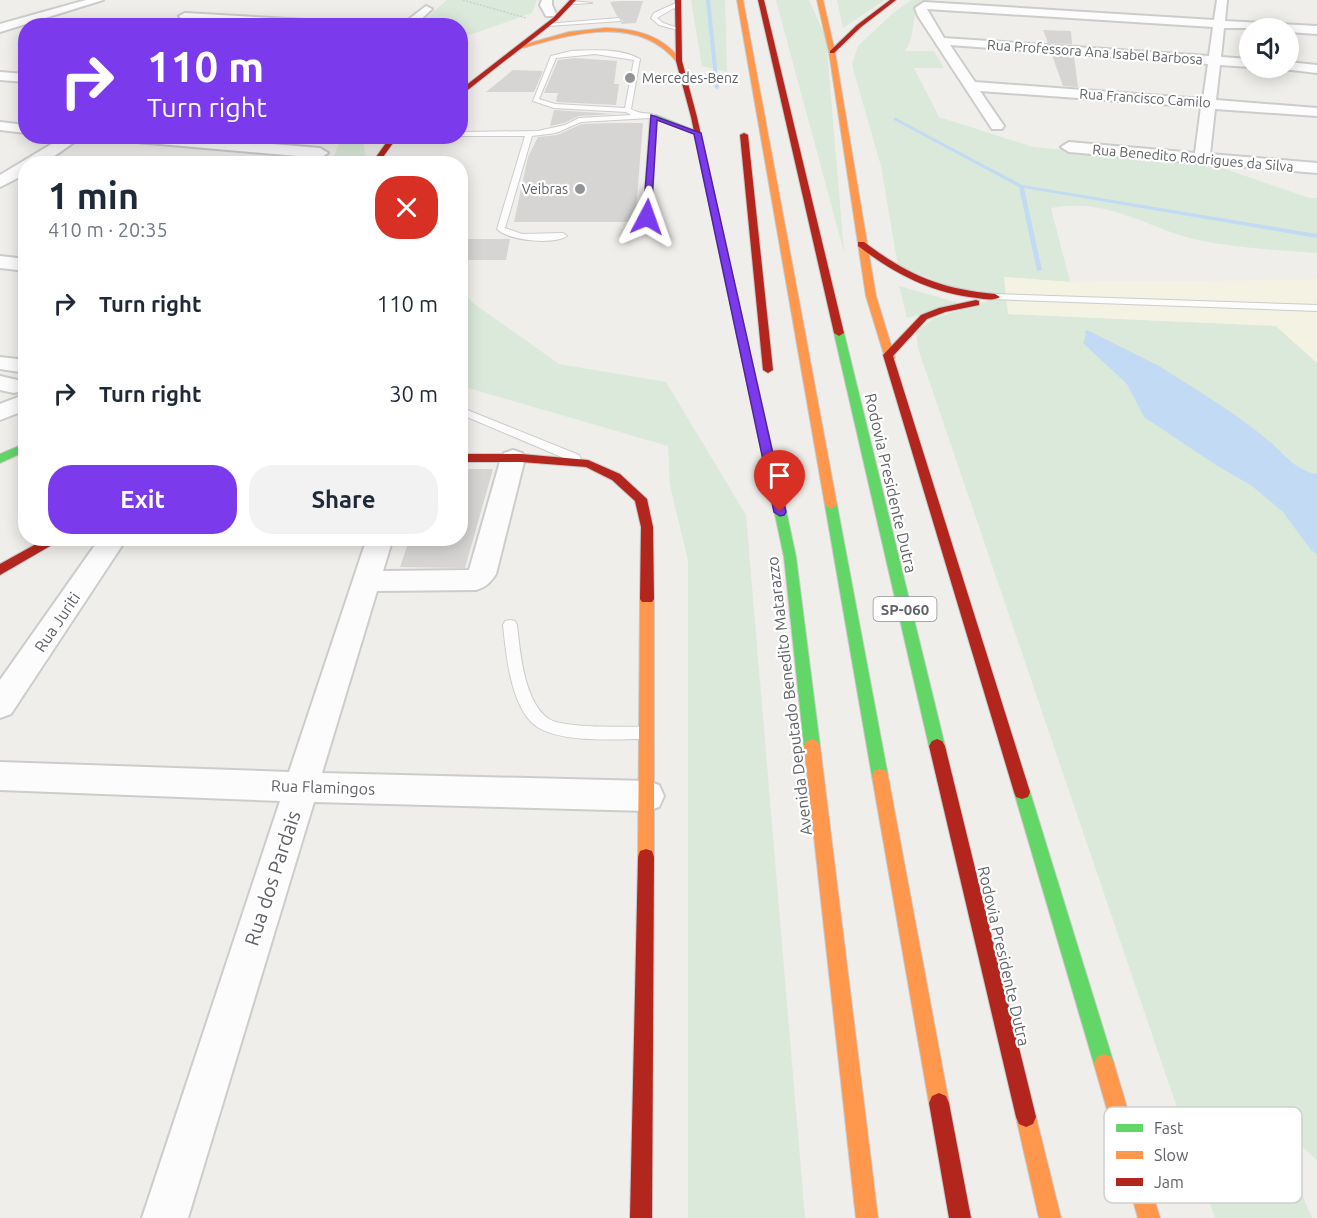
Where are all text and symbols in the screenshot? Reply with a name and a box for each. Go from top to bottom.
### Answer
map controls [1239,18,1299,78]
button: sound [1239,18,1299,78]
street label: Rua Professora Ana Isabel Barbosa [987,36,1203,68]
icon: right [48,42,126,120]
text: 110 m [147,43,264,90]
place label: Mercedes-Benz [642,70,738,86]
marker: Mercedes-Benz [623,71,637,85]
street label: Rua Francisco Camilo [1079,85,1211,111]
text: Turn right [147,92,267,122]
street label: Rua Benedito Rodrigues da Silva [1092,141,1294,175]
text: 1 min [48,175,139,216]
button: close [375,176,438,239]
place label: Veibras [522,181,568,197]
marker: Veibras [573,182,587,196]
position arrow [615,185,679,249]
text: 410 m · 20:35 [48,218,168,241]
icon: right [48,287,81,320]
text: Turn right [99,291,201,316]
text: 110 m [377,291,438,316]
icon: right [48,377,81,410]
text: Turn right [99,381,201,406]
text: 30 m [389,381,438,406]
street label: Rodovia Presidente Dutra [862,391,920,575]
pin [754,450,805,512]
icon: arrive [763,459,796,492]
button: Exit [48,465,237,534]
button: Share [249,465,438,534]
street label: Avenida Deputado Benedito Matarazzo [763,556,815,836]
street label: Rua Juriti [30,589,84,655]
road number: SP-060 [874,597,936,621]
street label: Rua Flamingos [271,776,375,798]
street label: Rua dos Pardais [239,808,305,948]
street label: Rodovia Presidente Dutra [975,864,1033,1048]
legend [1104,1107,1302,1203]
text: Fast [1154,1119,1184,1137]
text: Slow [1154,1146,1189,1164]
text: Jam [1154,1173,1184,1191]

